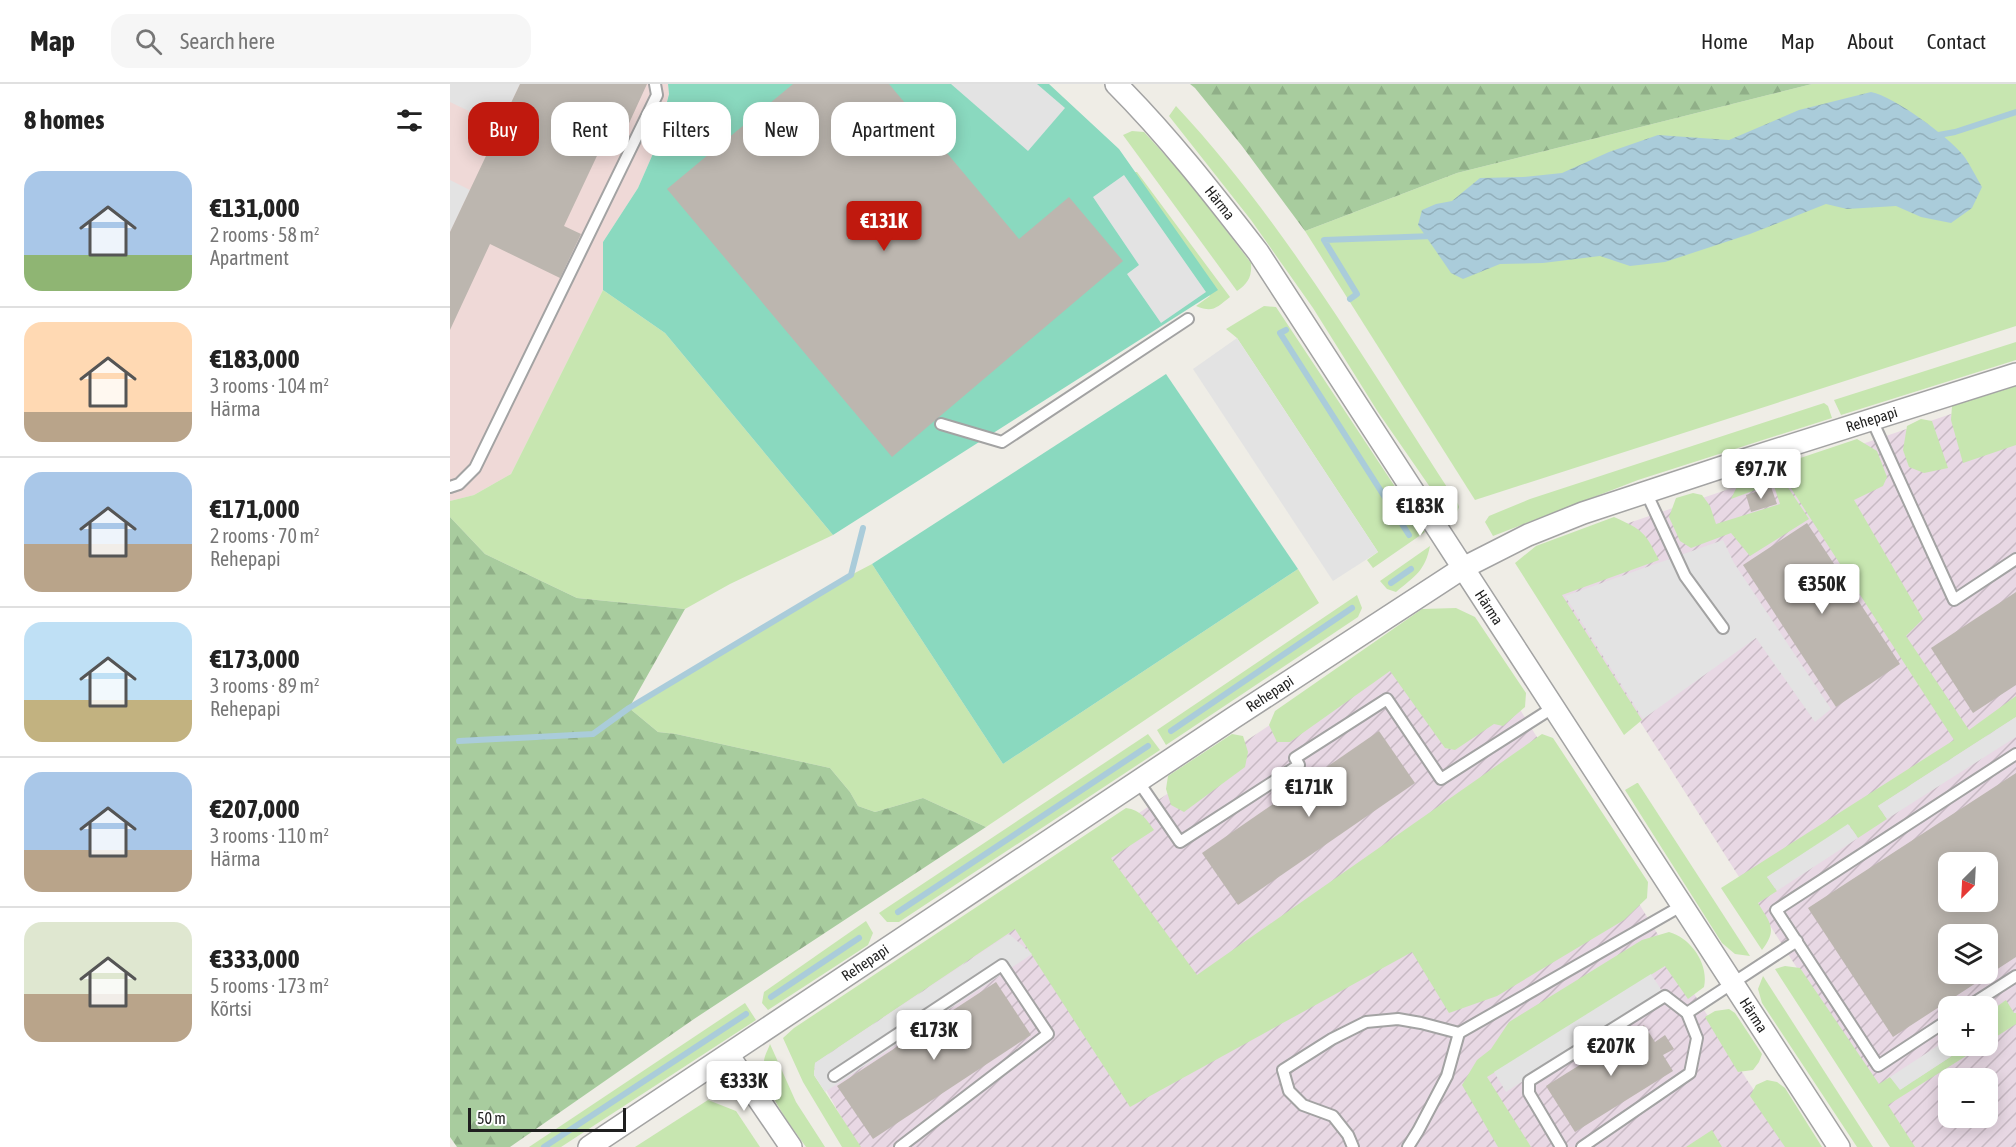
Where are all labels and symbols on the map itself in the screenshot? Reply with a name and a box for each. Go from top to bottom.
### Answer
street label: Härma [1202,183,1239,223]
pin: €131K [842,201,926,252]
street label: Rehepapi [1844,403,1899,435]
pin: €97.7K [1712,449,1810,500]
pin: €183K [1378,486,1462,537]
pin: €350K [1780,564,1864,615]
street label: Härma [1472,587,1507,628]
street label: Rehepapi [1243,672,1297,715]
pin: €171K [1267,767,1351,818]
north arrow [1938,852,1998,912]
street label: Rehepapi [838,941,892,984]
street label: Härma [1736,994,1771,1035]
pin: €173K [892,1010,976,1061]
pin: €207K [1569,1026,1653,1077]
pin: €333K [702,1061,786,1112]
scale bar [468,1105,626,1132]

